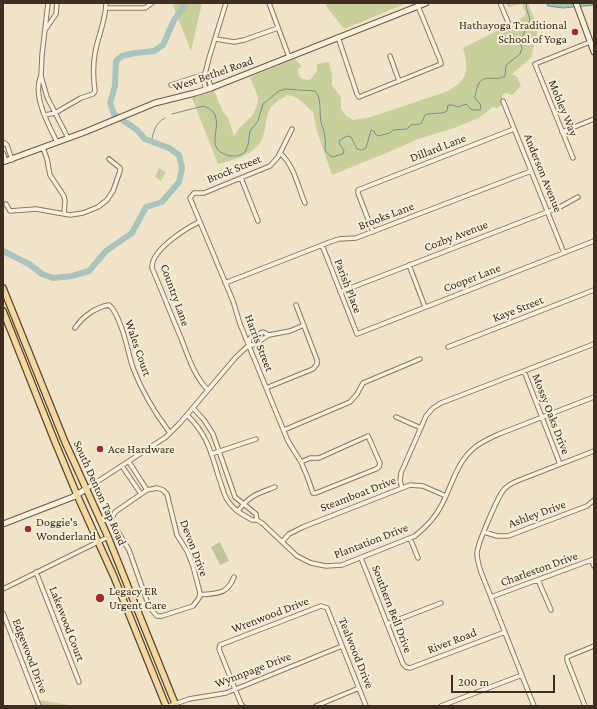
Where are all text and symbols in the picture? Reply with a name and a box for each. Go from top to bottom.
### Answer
place label: Hathayoga Traditional School of Yoga [459,18,567,46]
marker: Hathayoga Traditional School of Yoga [570,27,580,37]
street label: West Bethel Road [171,54,255,94]
street label: Mobley Way [545,78,581,138]
street label: Dillard Lane [408,131,468,165]
street label: Anderson Avenue [521,131,565,215]
street label: Brock Street [205,152,263,186]
street label: Brooks Lane [356,199,416,233]
street label: Cozby Avenue [422,217,490,255]
street label: Parish Place [331,257,365,315]
street label: Cooper Lane [441,260,503,296]
street label: Country Lane [157,262,193,328]
street label: Kaye Street [491,293,545,325]
street label: Harris Street [241,312,277,374]
street label: Wales Court [122,318,154,378]
street label: Mossy Oaks Drive [529,372,573,456]
street label: South Denton Tap Road [70,438,130,548]
place label: Ace Hardware [108,442,175,456]
marker: Ace Hardware [95,444,105,454]
street label: Steamboat Drive [318,473,398,515]
street label: Ashley Drive [506,497,568,531]
place label: Doggie's Wonderland [36,515,96,543]
street label: Devon Drive [177,518,211,578]
street label: Plantation Drive [332,520,410,562]
marker: Doggie's Wonderland [23,524,33,534]
street label: Charleston Drive [498,548,580,590]
street label: Southern Bell Drive [369,563,415,655]
street label: Lakewood Court [46,584,88,664]
place label: Legacy ER Urgent Care [109,584,166,612]
marker: Legacy ER Urgent Care [94,592,106,604]
street label: Wrenwood Drive [229,594,311,636]
street label: Tealwood Drive [335,615,377,691]
street label: Edgewood Drive [9,616,51,696]
street label: River Road [425,625,479,657]
street label: Wynnpage Drive [213,649,293,691]
scale bar [453,667,557,693]
text: 200 m [458,675,489,689]

